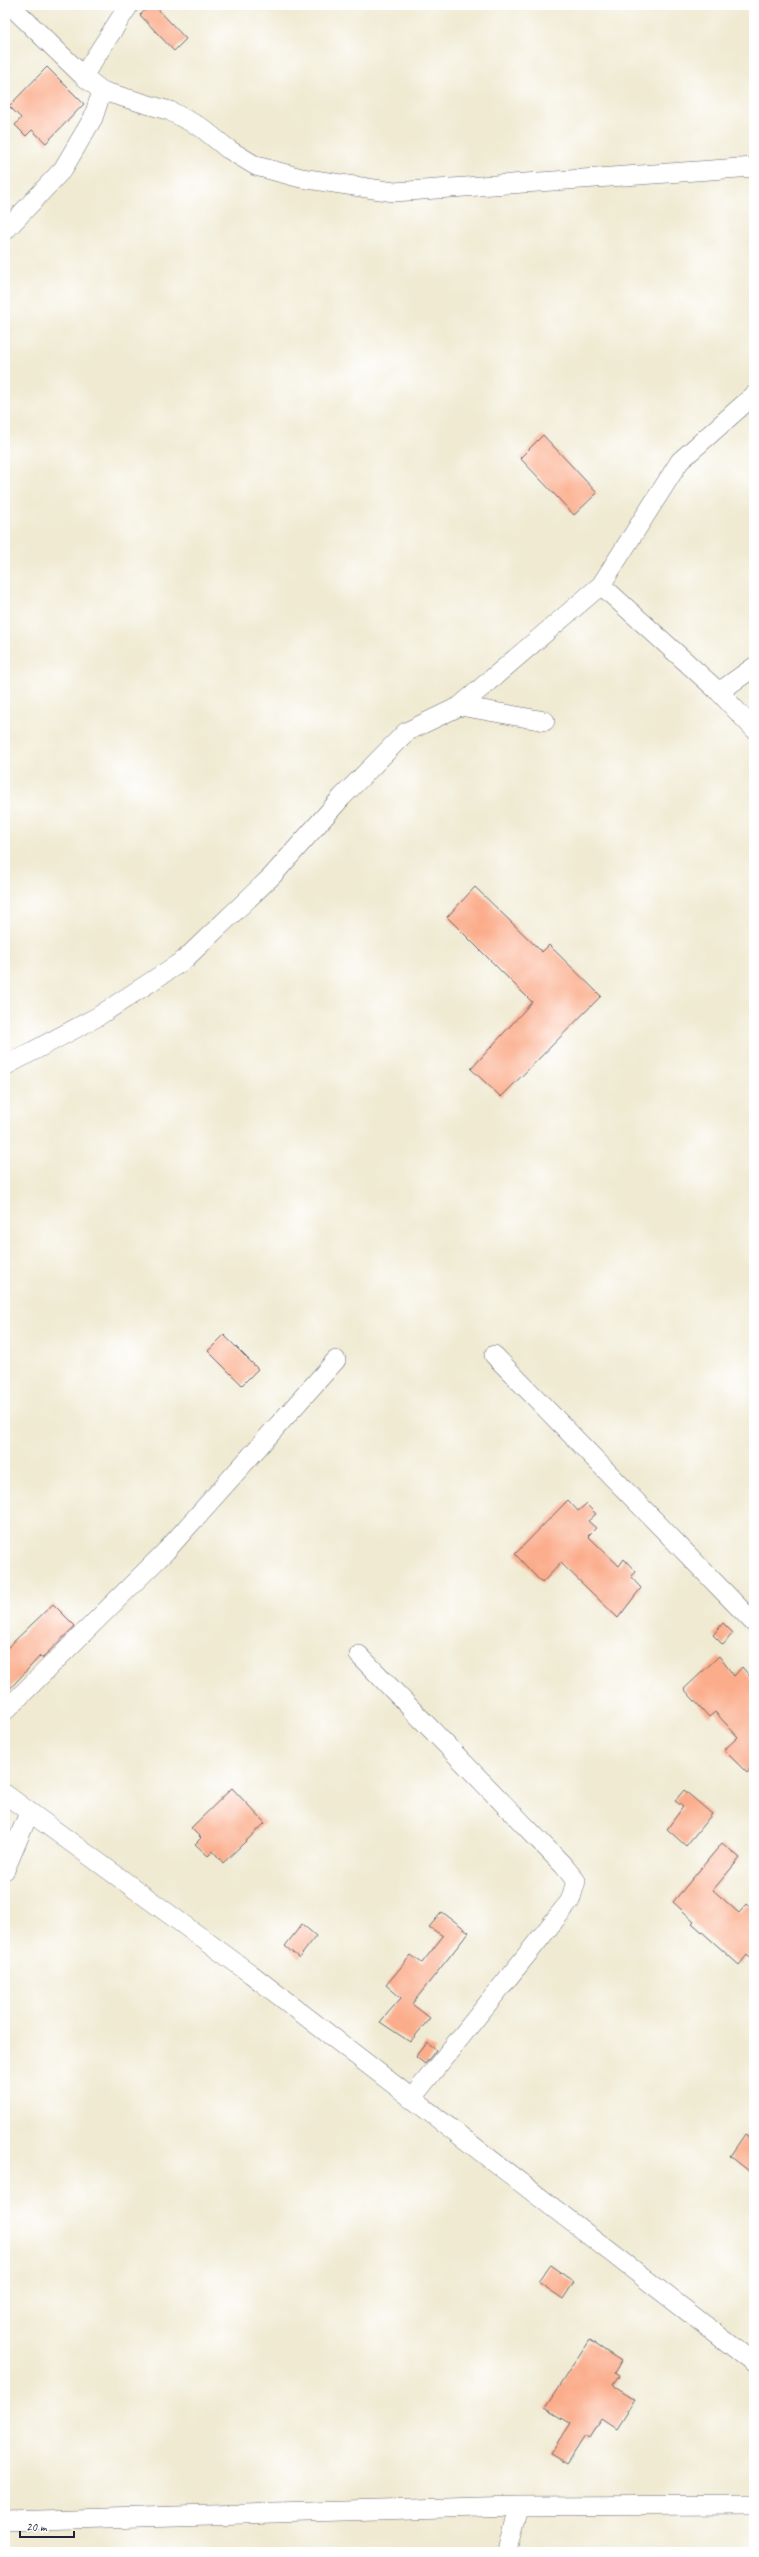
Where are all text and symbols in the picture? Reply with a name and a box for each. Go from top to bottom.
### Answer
scale bar [20,2513,74,2539]
text: 20 m [26,2519,48,2535]

